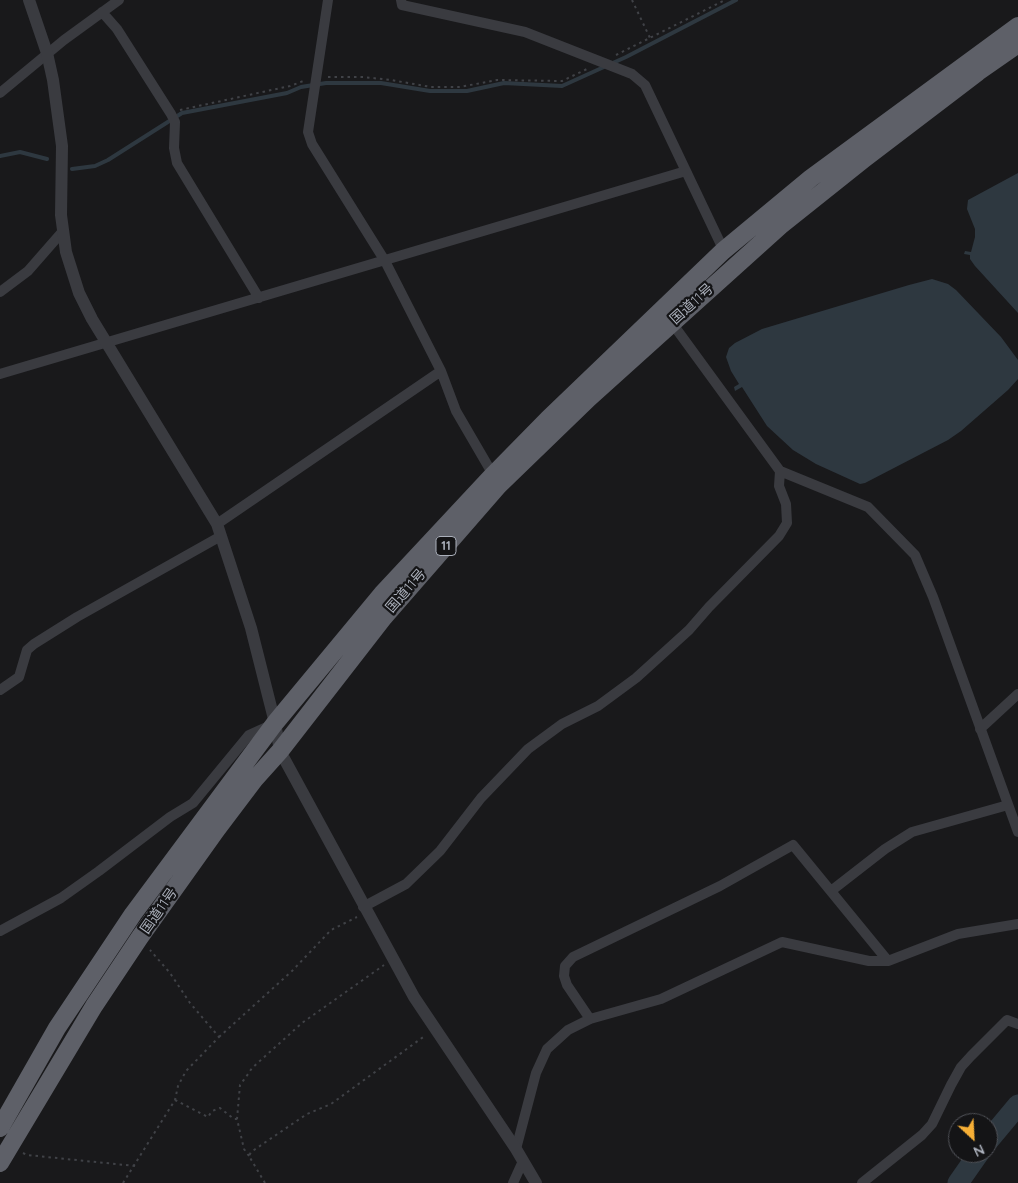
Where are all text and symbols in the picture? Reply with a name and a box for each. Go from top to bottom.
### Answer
street label: 国道11号 [667,280,717,328]
road number: 11 [436,536,456,556]
street label: 国道11号 [382,566,430,616]
street label: 国道11号 [137,885,181,937]
north arrow [948,1113,998,1163]
text: N [970,1140,987,1161]

